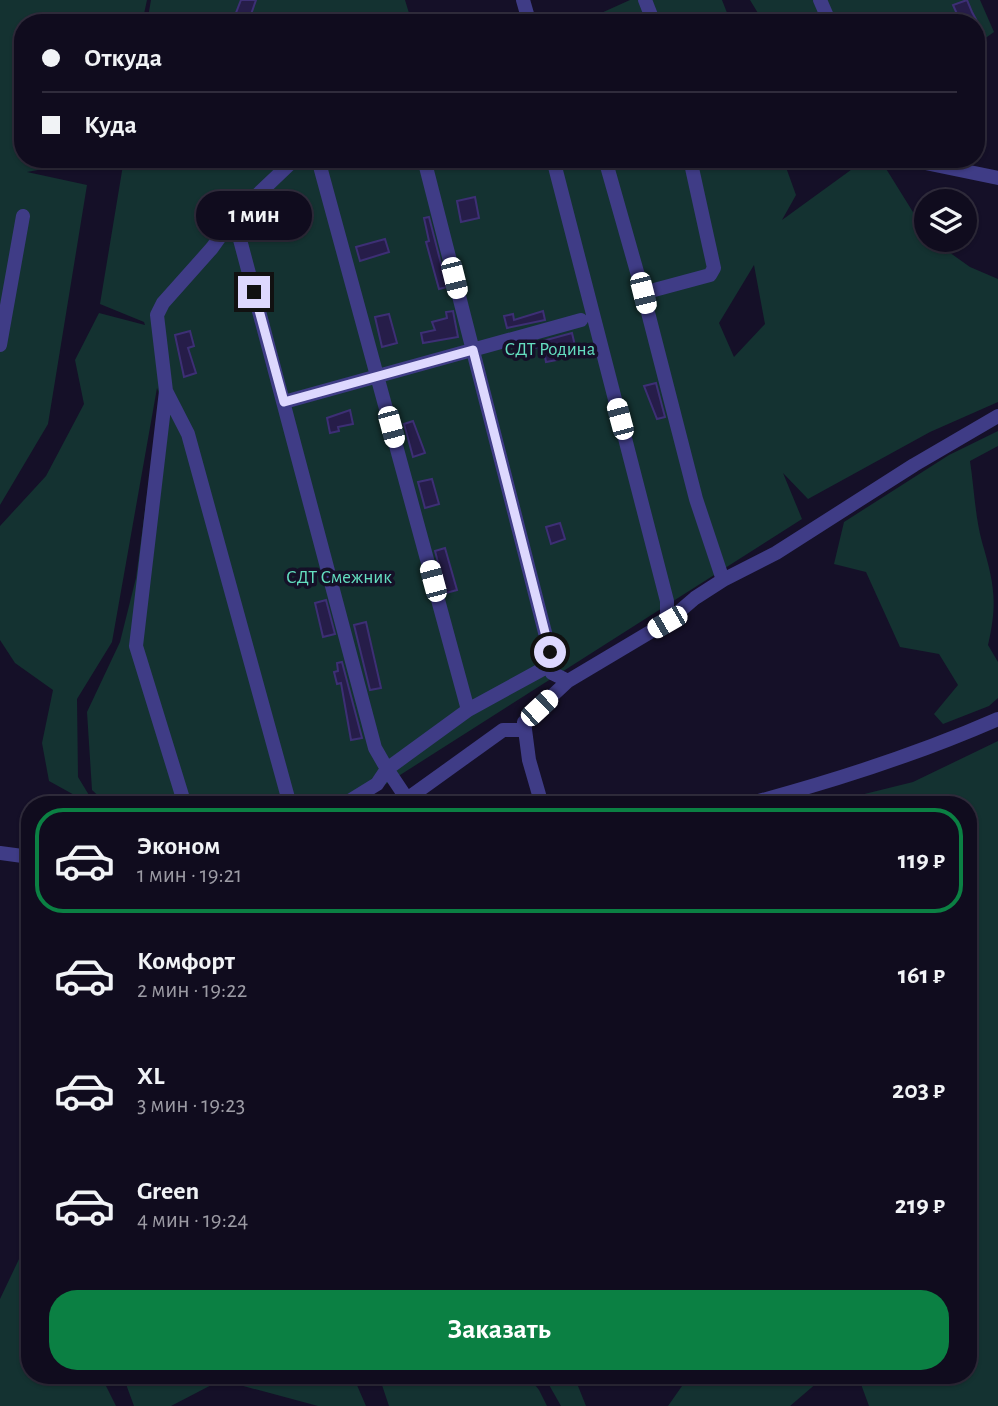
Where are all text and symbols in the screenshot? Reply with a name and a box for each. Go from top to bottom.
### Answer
text: Откуда [84,45,162,71]
text: Куда [84,112,137,138]
map controls [914,189,977,252]
button: layers [914,189,977,252]
callout: 1 мин [196,190,312,240]
text: 1 мин [228,204,280,227]
car [439,255,470,301]
car [628,270,659,316]
route end [238,276,270,308]
park label: СДТ Родина [505,340,596,359]
car [605,396,636,442]
car [376,404,407,450]
car [418,558,449,604]
park label: СДТ Смежник [286,568,392,587]
car [644,602,691,642]
route start [534,636,566,668]
car [517,686,562,730]
icon: car [53,829,116,892]
text: Эконом [137,833,220,859]
text: 119 ₽ [898,847,945,873]
text: 1 мин · 19:21 [137,864,242,887]
icon: car [53,944,116,1007]
text: Комфорт [137,948,235,974]
text: 161 ₽ [898,962,945,988]
text: 2 мин · 19:22 [137,979,247,1002]
icon: car [53,1059,116,1122]
text: XL [137,1063,164,1089]
text: 203 ₽ [892,1077,945,1103]
text: 3 мин · 19:23 [137,1094,245,1117]
icon: car [53,1174,116,1237]
text: Green [137,1178,199,1204]
text: 219 ₽ [895,1192,945,1218]
text: 4 мин · 19:24 [137,1209,248,1232]
button: Заказать [49,1290,949,1370]

